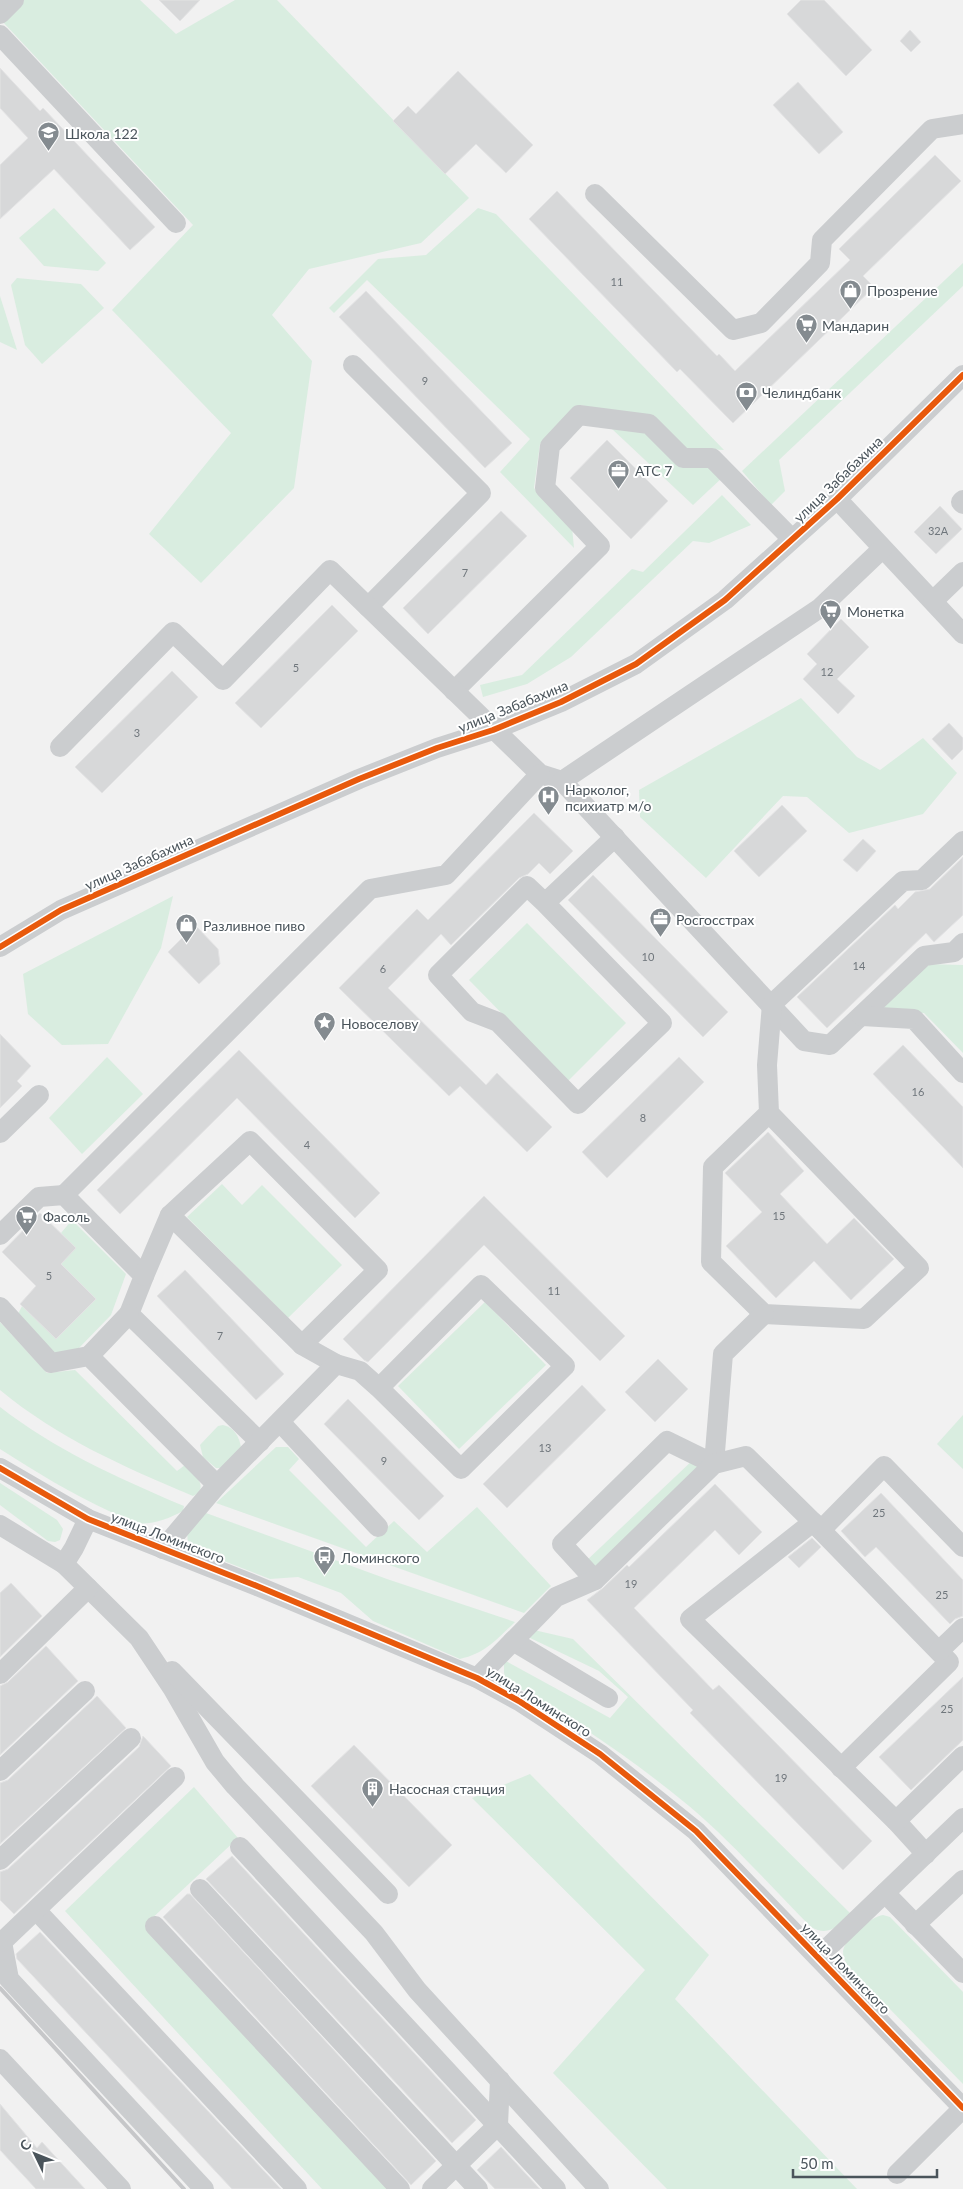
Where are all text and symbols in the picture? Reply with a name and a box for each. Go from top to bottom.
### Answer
school or university icon: Школа 122 [37,121,61,152]
place label: Школа 122 [65,125,138,142]
house number: 11 [611,275,623,288]
shop icon: Прозрение [839,278,863,309]
place label: Прозрение [867,282,938,299]
supermarket icon: Мандарин [794,313,818,344]
place label: Мандарин [822,317,889,334]
house number: 9 [422,374,428,387]
bank icon: Челиндбанк [734,380,758,411]
place label: Челиндбанк [762,384,842,401]
street label: улица Забабахина [790,432,886,526]
office icon: АТС 7 [607,458,631,489]
place label: АТС 7 [635,462,672,479]
house number: 32А [928,524,949,537]
house number: 7 [462,566,468,579]
supermarket icon: Монетка [819,599,843,630]
place label: Монетка [847,603,904,620]
house number: 5 [293,661,299,674]
house number: 12 [821,665,833,678]
street label: улица Забабахина [456,676,570,736]
house number: 3 [134,726,140,739]
place label: Нарколог, психиатр м/о [565,781,652,814]
hospital icon: Нарколог, психиатр м/о [537,785,561,816]
street label: улица Забабахина [82,830,196,894]
office icon: Росгосстрах [648,907,672,938]
place label: Росгосстрах [676,911,754,928]
shop icon: Разливное пиво [175,913,199,944]
place label: Разливное пиво [203,917,305,934]
house number: 10 [642,950,655,963]
house number: 14 [853,959,866,972]
house number: 6 [380,962,386,975]
place icon: Новоселову [313,1011,337,1042]
place label: Новоселову [341,1015,419,1032]
house number: 16 [912,1085,924,1098]
house number: 8 [640,1111,646,1124]
house number: 4 [304,1138,311,1151]
supermarket icon: Фасоль [15,1204,39,1235]
place label: Фасоль [43,1208,90,1225]
house number: 15 [773,1209,785,1222]
house number: 5 [46,1269,52,1282]
house number: 11 [548,1284,560,1297]
house number: 7 [217,1329,223,1342]
house number: 13 [539,1441,551,1454]
house number: 9 [381,1454,387,1467]
house number: 25 [873,1506,885,1519]
street label: улица Ломинского [109,1507,227,1567]
bus stop icon: Ломинского [313,1545,337,1576]
place label: Ломинского [340,1549,420,1566]
house number: 19 [625,1577,637,1590]
house number: 25 [936,1588,948,1601]
street label: улица Ломинского [483,1662,595,1740]
house number: 25 [941,1702,953,1715]
house number: 19 [775,1771,787,1784]
building icon: Насосная станция [361,1776,385,1807]
place label: Насосная станция [389,1780,505,1797]
street label: улица Ломинского [798,1919,894,2017]
north arrow [10,2129,60,2179]
text: С [16,2135,35,2154]
scale bar [793,2146,937,2178]
text: 50 m [800,2154,834,2172]

